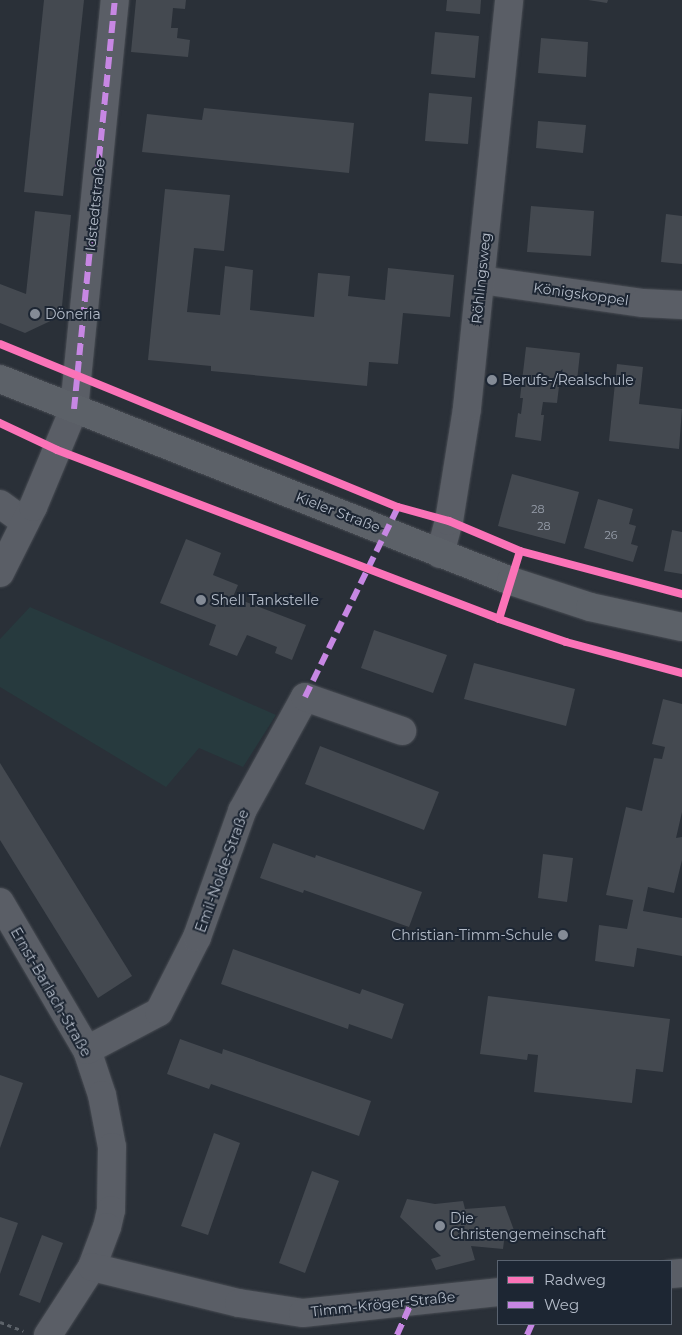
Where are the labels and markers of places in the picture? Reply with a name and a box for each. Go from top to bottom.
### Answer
place label: Döneria [45,306,101,322]
marker: Döneria [29,308,41,320]
place label: Berufs-/Realschule [502,372,634,388]
marker: Berufs-/Realschule [486,374,498,386]
place label: Shell Tankstelle [211,592,319,608]
marker: Shell Tankstelle [195,594,207,606]
place label: Christian-Timm-Schule [391,927,553,943]
marker: Christian-Timm-Schule [557,929,569,941]
place label: Die Christengemeinschaft [450,1210,606,1242]
marker: Die Christengemeinschaft [434,1220,446,1232]

